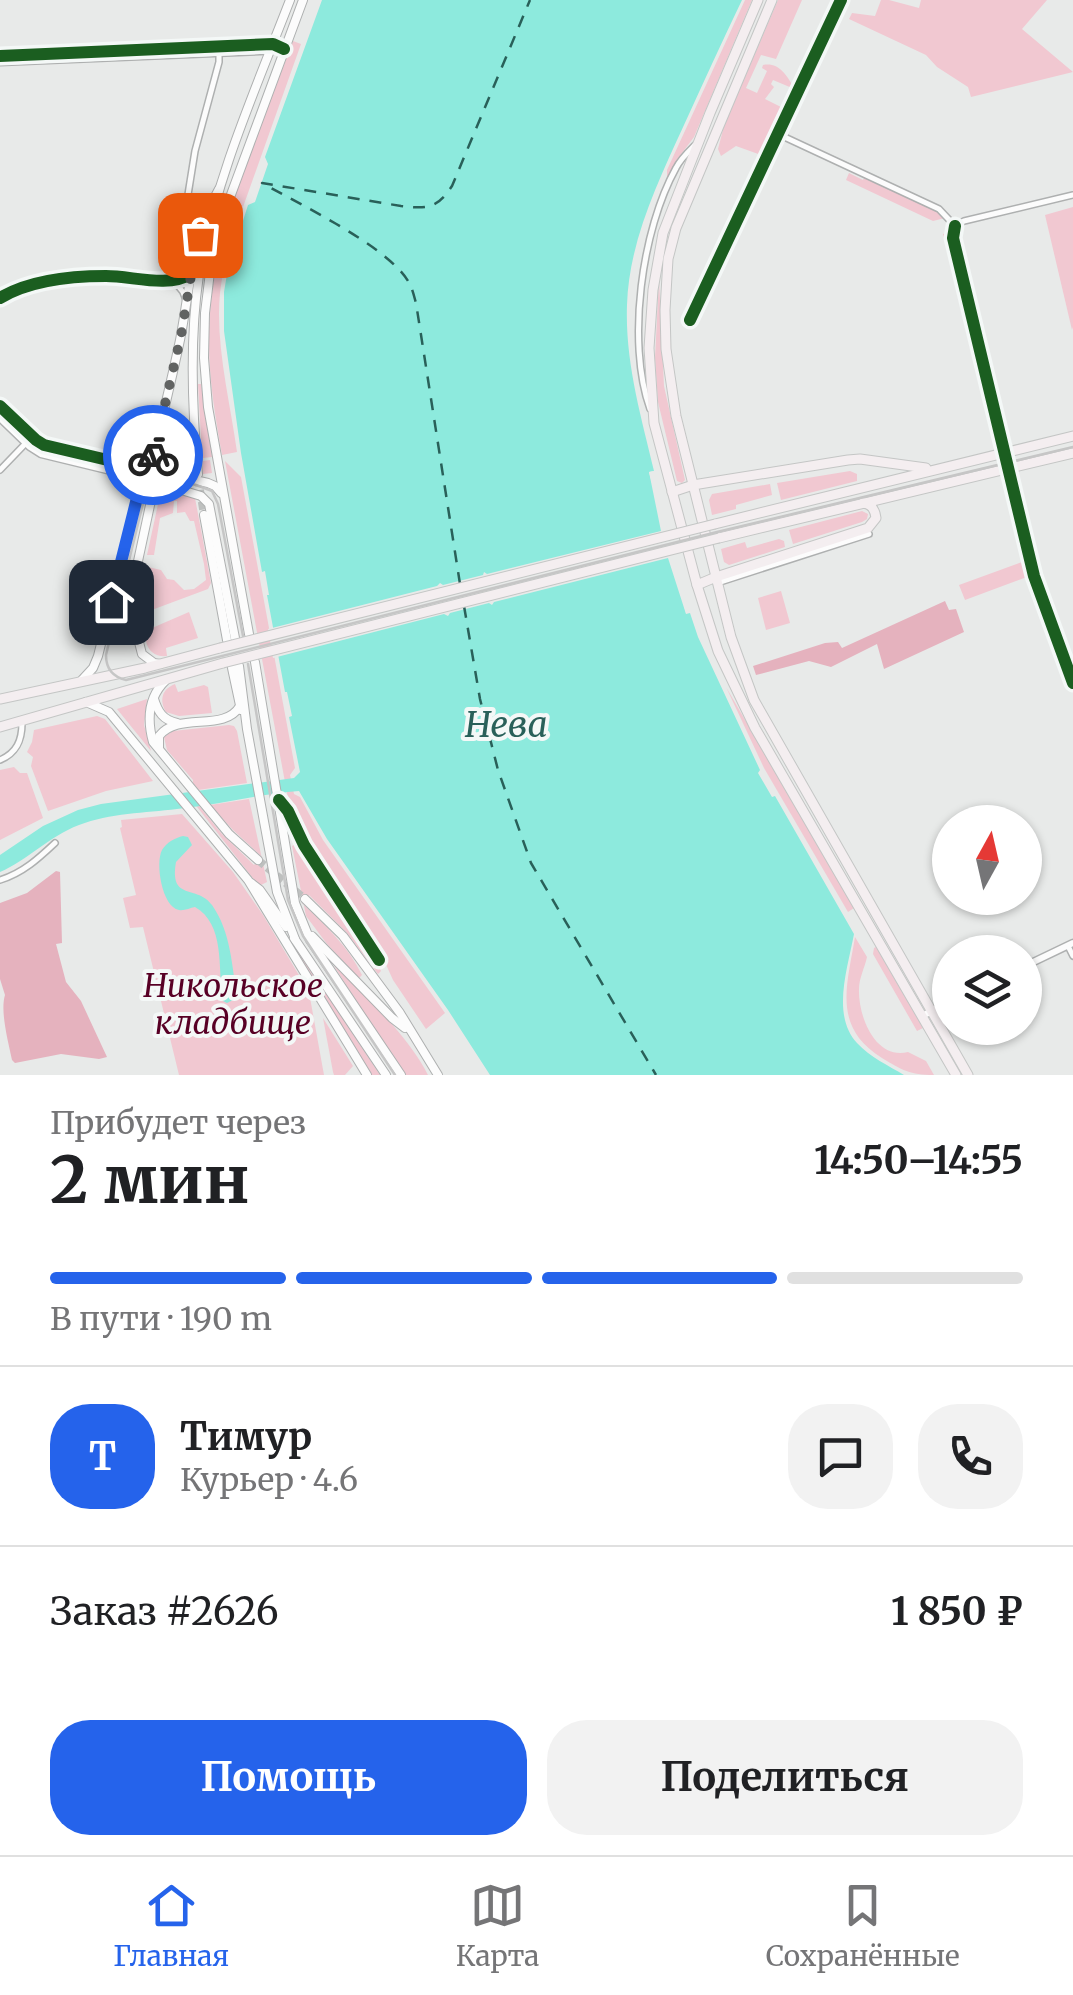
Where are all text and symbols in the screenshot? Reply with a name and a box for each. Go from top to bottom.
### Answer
pin [158,193,243,278]
icon: bag [173,208,228,263]
courier [103,405,203,505]
icon: bike [126,428,181,483]
pin [69,560,154,645]
icon: home [84,575,139,630]
water label: Нева [464,703,548,747]
north arrow [932,805,1042,915]
map controls [932,805,1042,1045]
button: layers [932,935,1042,1045]
park label: Никольское кладбище [143,966,323,1043]
text: Прибудет через [50,1103,306,1143]
text: 14:50–14:55 [814,1137,1023,1184]
text: 2 мин [50,1139,250,1221]
text: В пути · 190 m [50,1299,272,1339]
button: chat [788,1404,893,1509]
button: phone [918,1404,1023,1509]
text: Тимур [180,1413,312,1460]
text: Т [89,1433,116,1480]
text: Курьер · 4.6 [180,1460,358,1500]
text: Заказ #2626 [50,1588,279,1635]
text: 1 850 ₽ [891,1588,1023,1635]
button: Помощь [50,1720,527,1835]
button: Поделиться [547,1720,1023,1835]
tab: Главная [113,1878,229,1974]
tab: Карта [456,1878,539,1974]
tab: Сохранённые [766,1878,960,1974]

